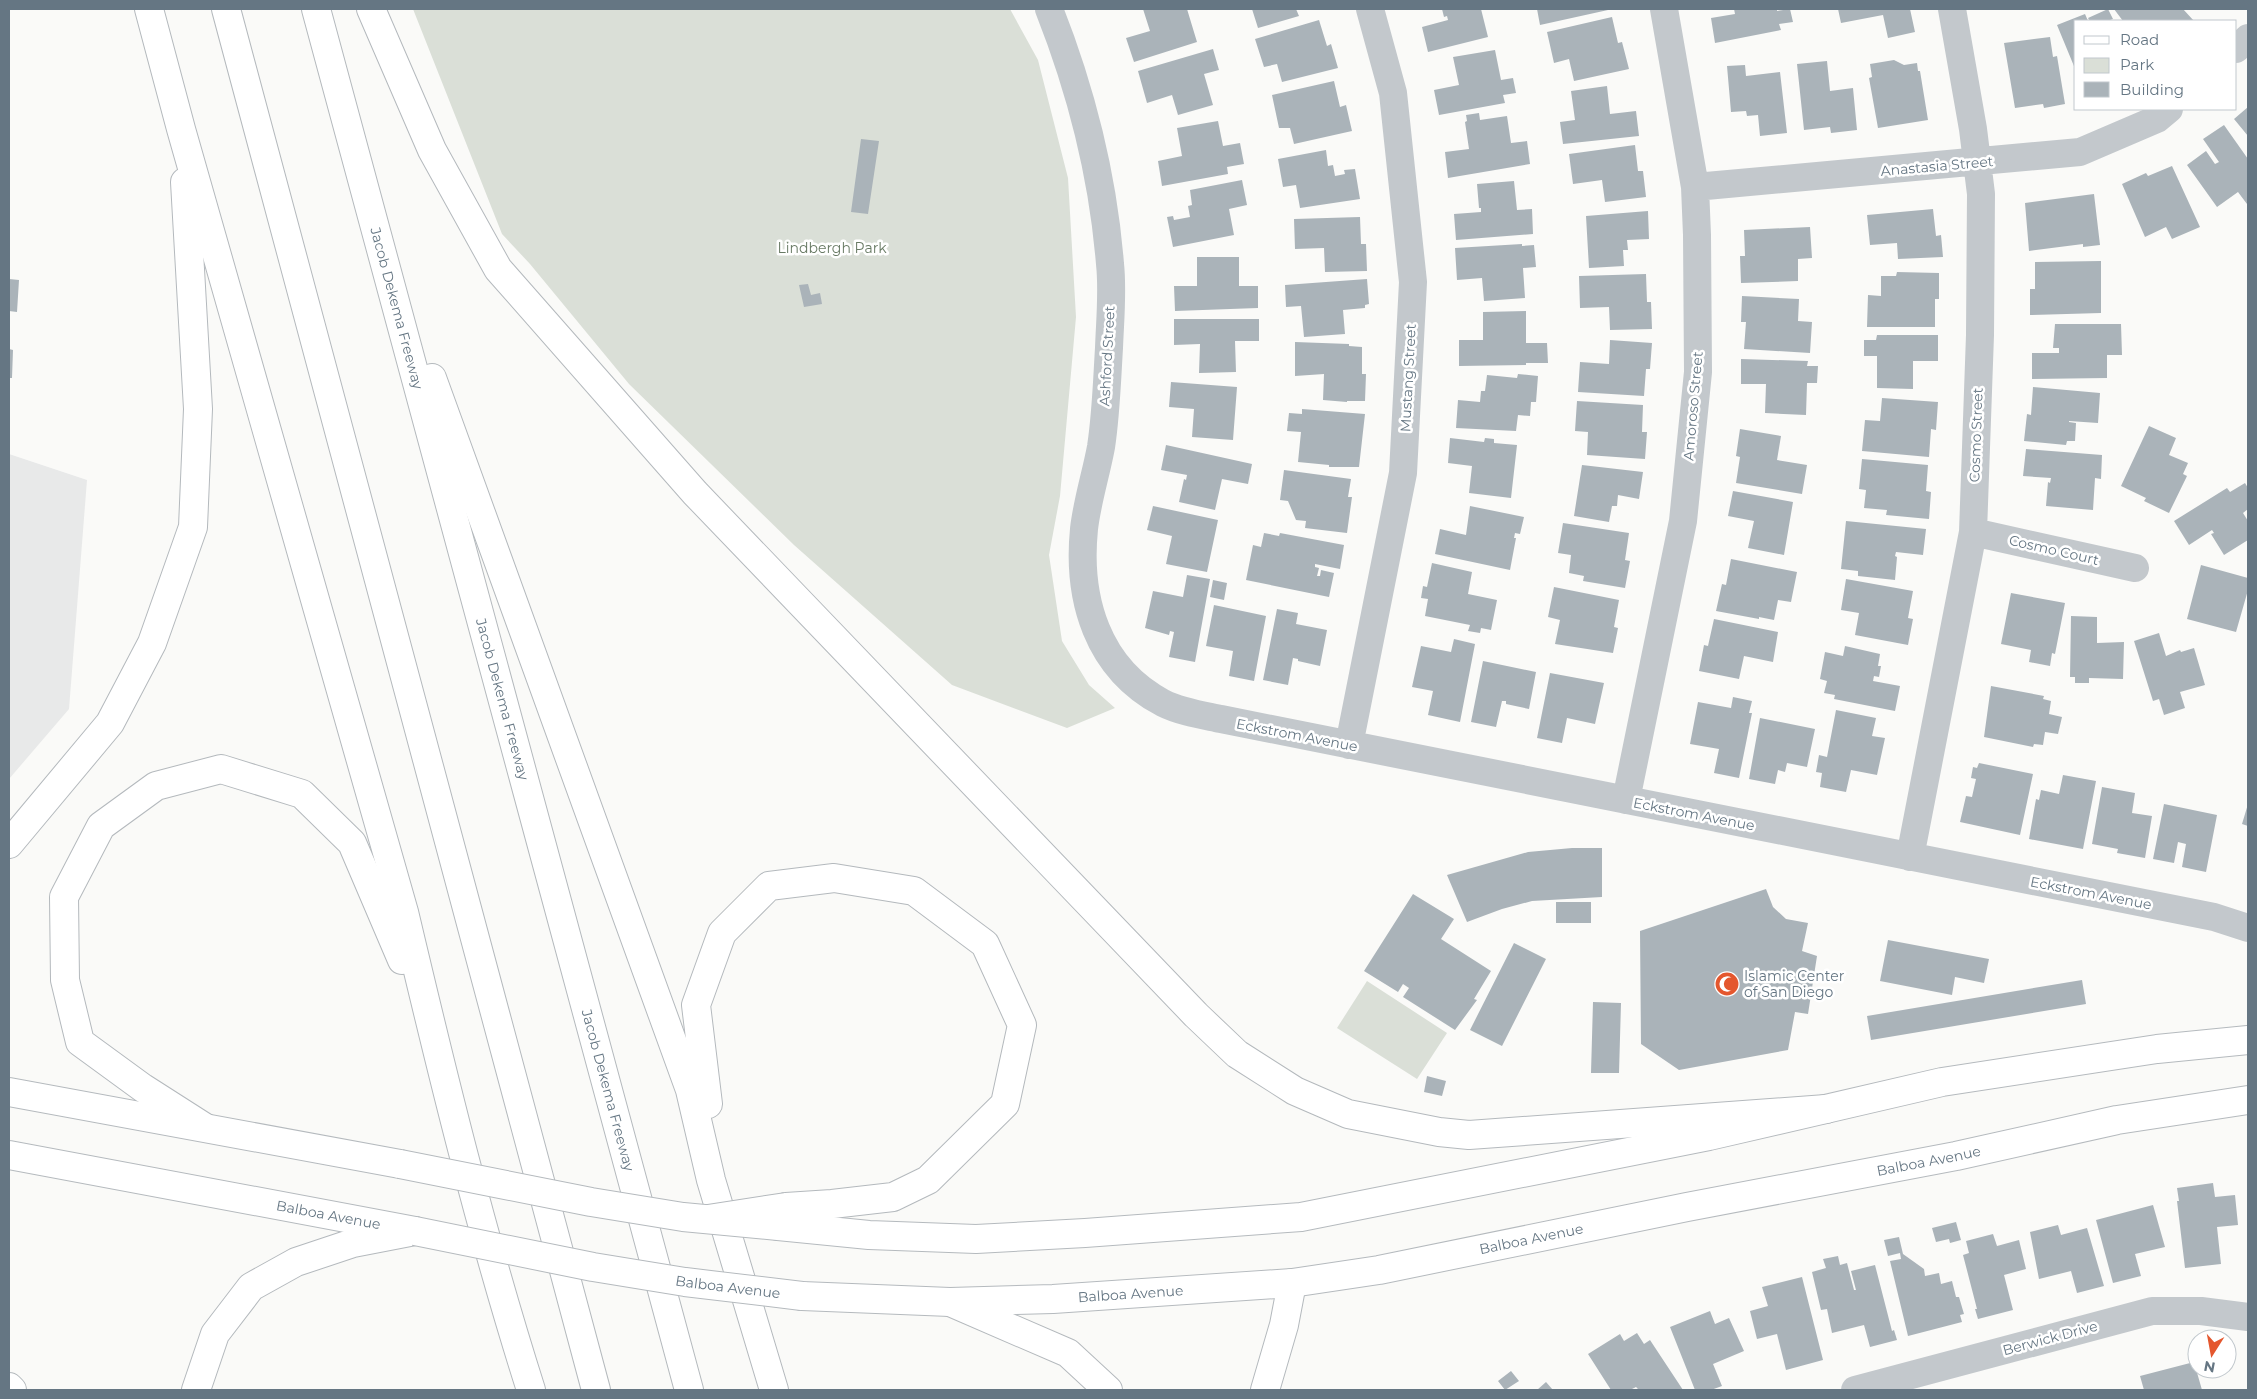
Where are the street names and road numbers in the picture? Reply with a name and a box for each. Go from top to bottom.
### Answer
street label: Anastasia Street [1880,152,1994,180]
street label: Jacob Dekema Freeway [366,224,427,392]
street label: Ashford Street [1095,305,1119,407]
street label: Mustang Street [1396,323,1420,433]
street label: Amoroso Street [1679,350,1707,461]
street label: Cosmo Street [1965,387,1987,483]
street label: Cosmo Court [2007,531,2101,569]
street label: Jacob Dekema Freeway [472,615,533,783]
street label: Eckstrom Avenue [1235,714,1359,756]
street label: Eckstrom Avenue [1632,793,1756,835]
street label: Eckstrom Avenue [2029,872,2153,914]
street label: Jacob Dekema Freeway [577,1006,639,1174]
street label: Balboa Avenue [1875,1142,1982,1180]
street label: Balboa Avenue [275,1196,382,1233]
street label: Balboa Avenue [1478,1219,1585,1258]
street label: Balboa Avenue [674,1272,781,1302]
street label: Balboa Avenue [1077,1281,1184,1306]
street label: Berwick Drive [2001,1317,2099,1359]

